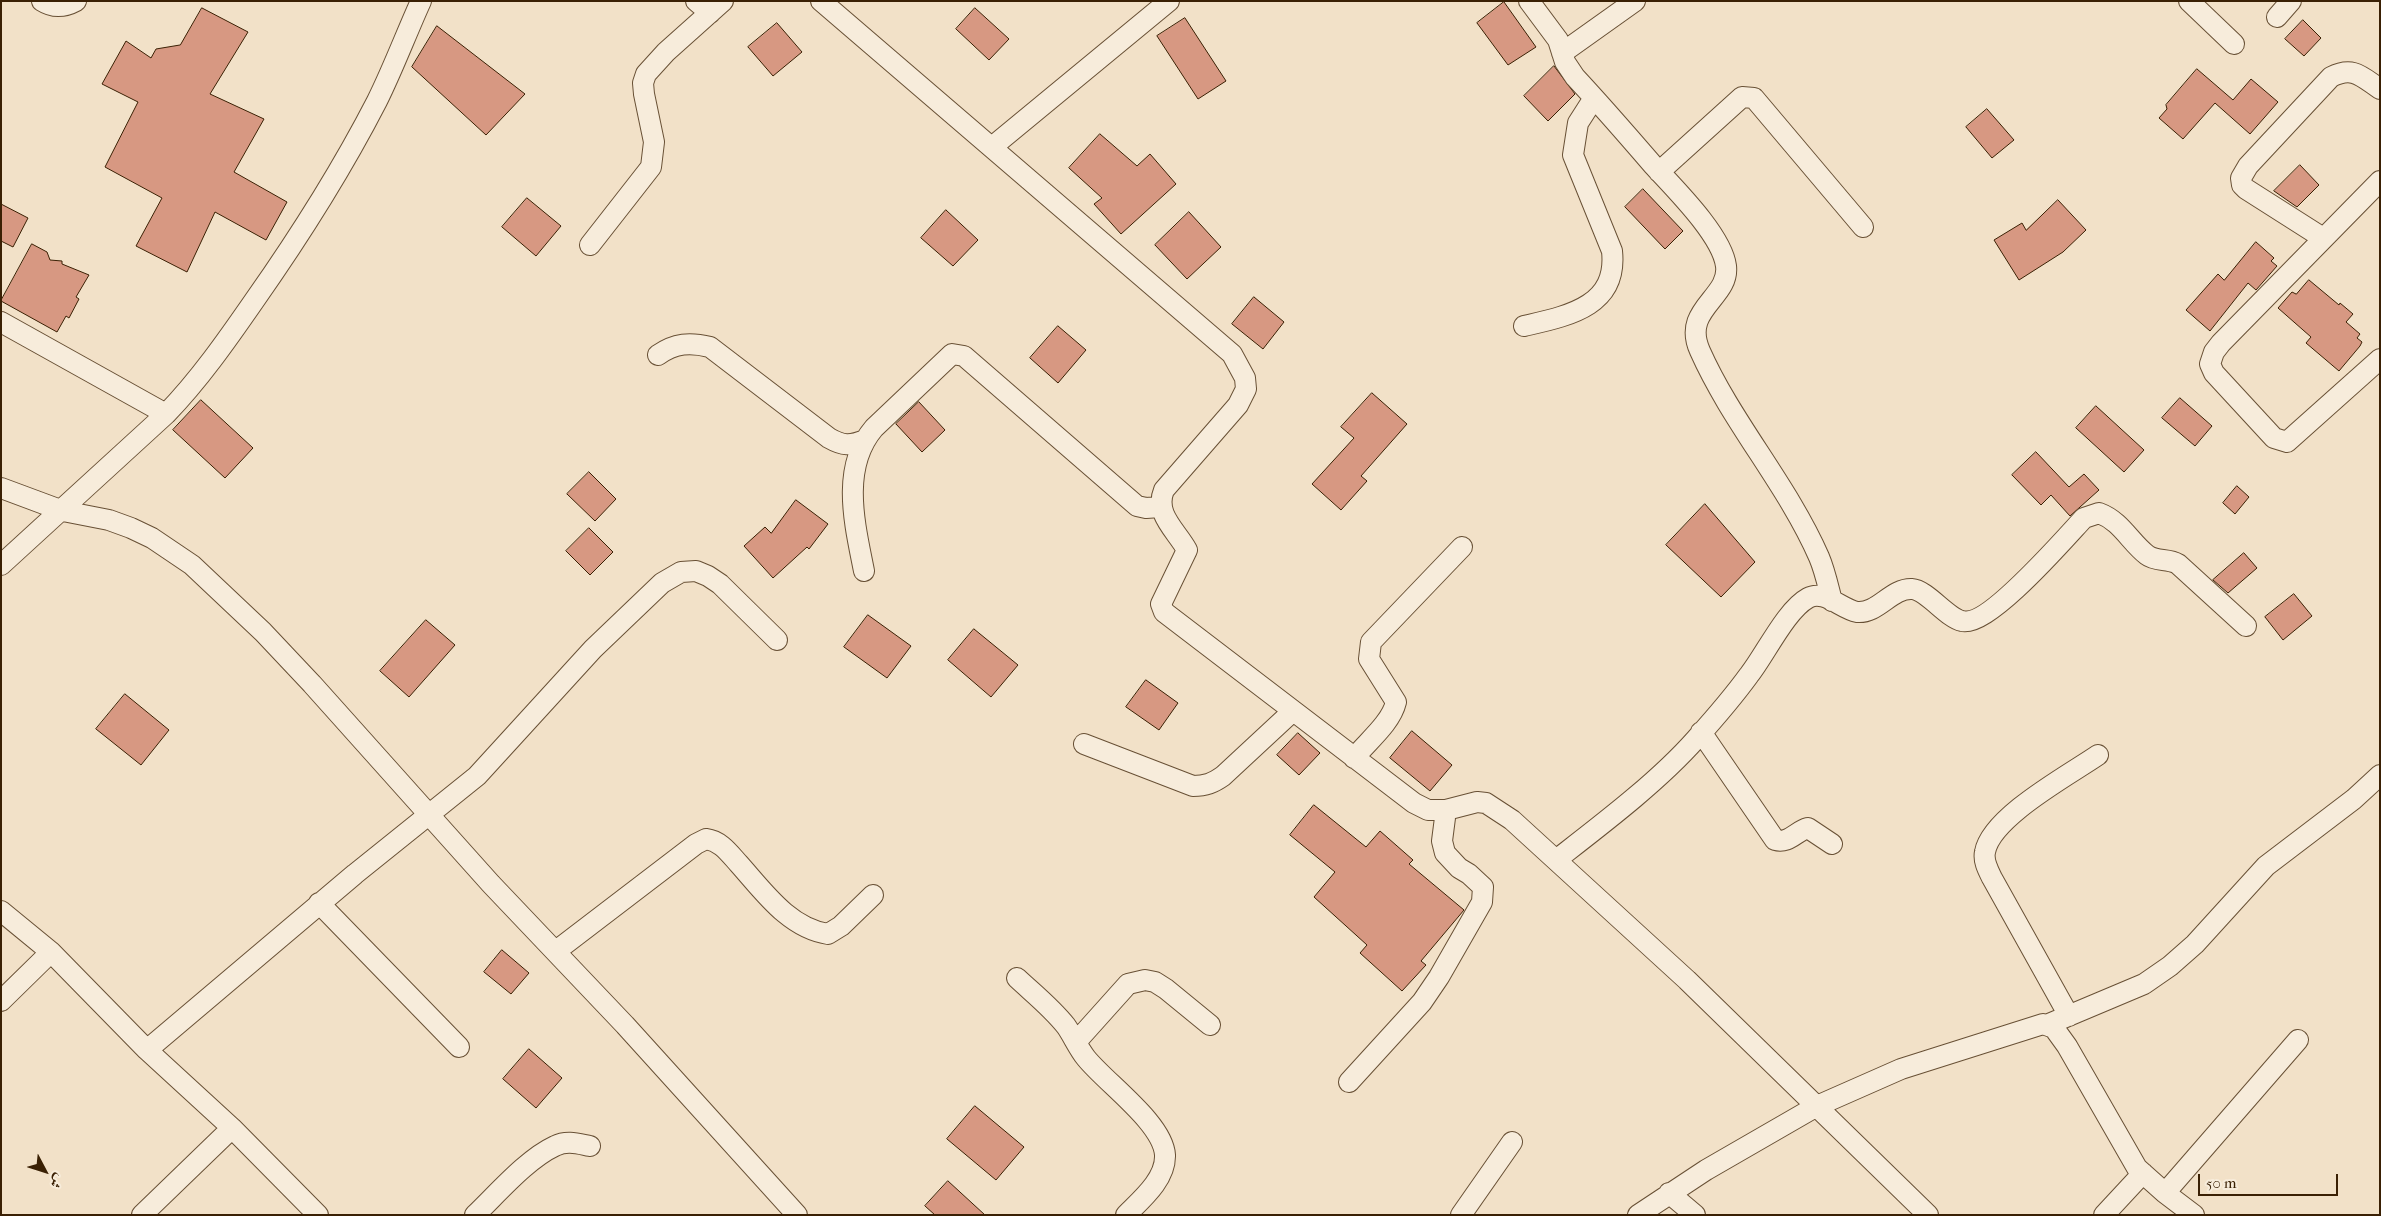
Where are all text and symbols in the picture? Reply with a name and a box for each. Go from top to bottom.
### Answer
north arrow [20,1146,70,1196]
scale bar [2201,1164,2341,1196]
text: ش [46,1170,68,1192]
text: 50 m [2206,1174,2236,1192]

